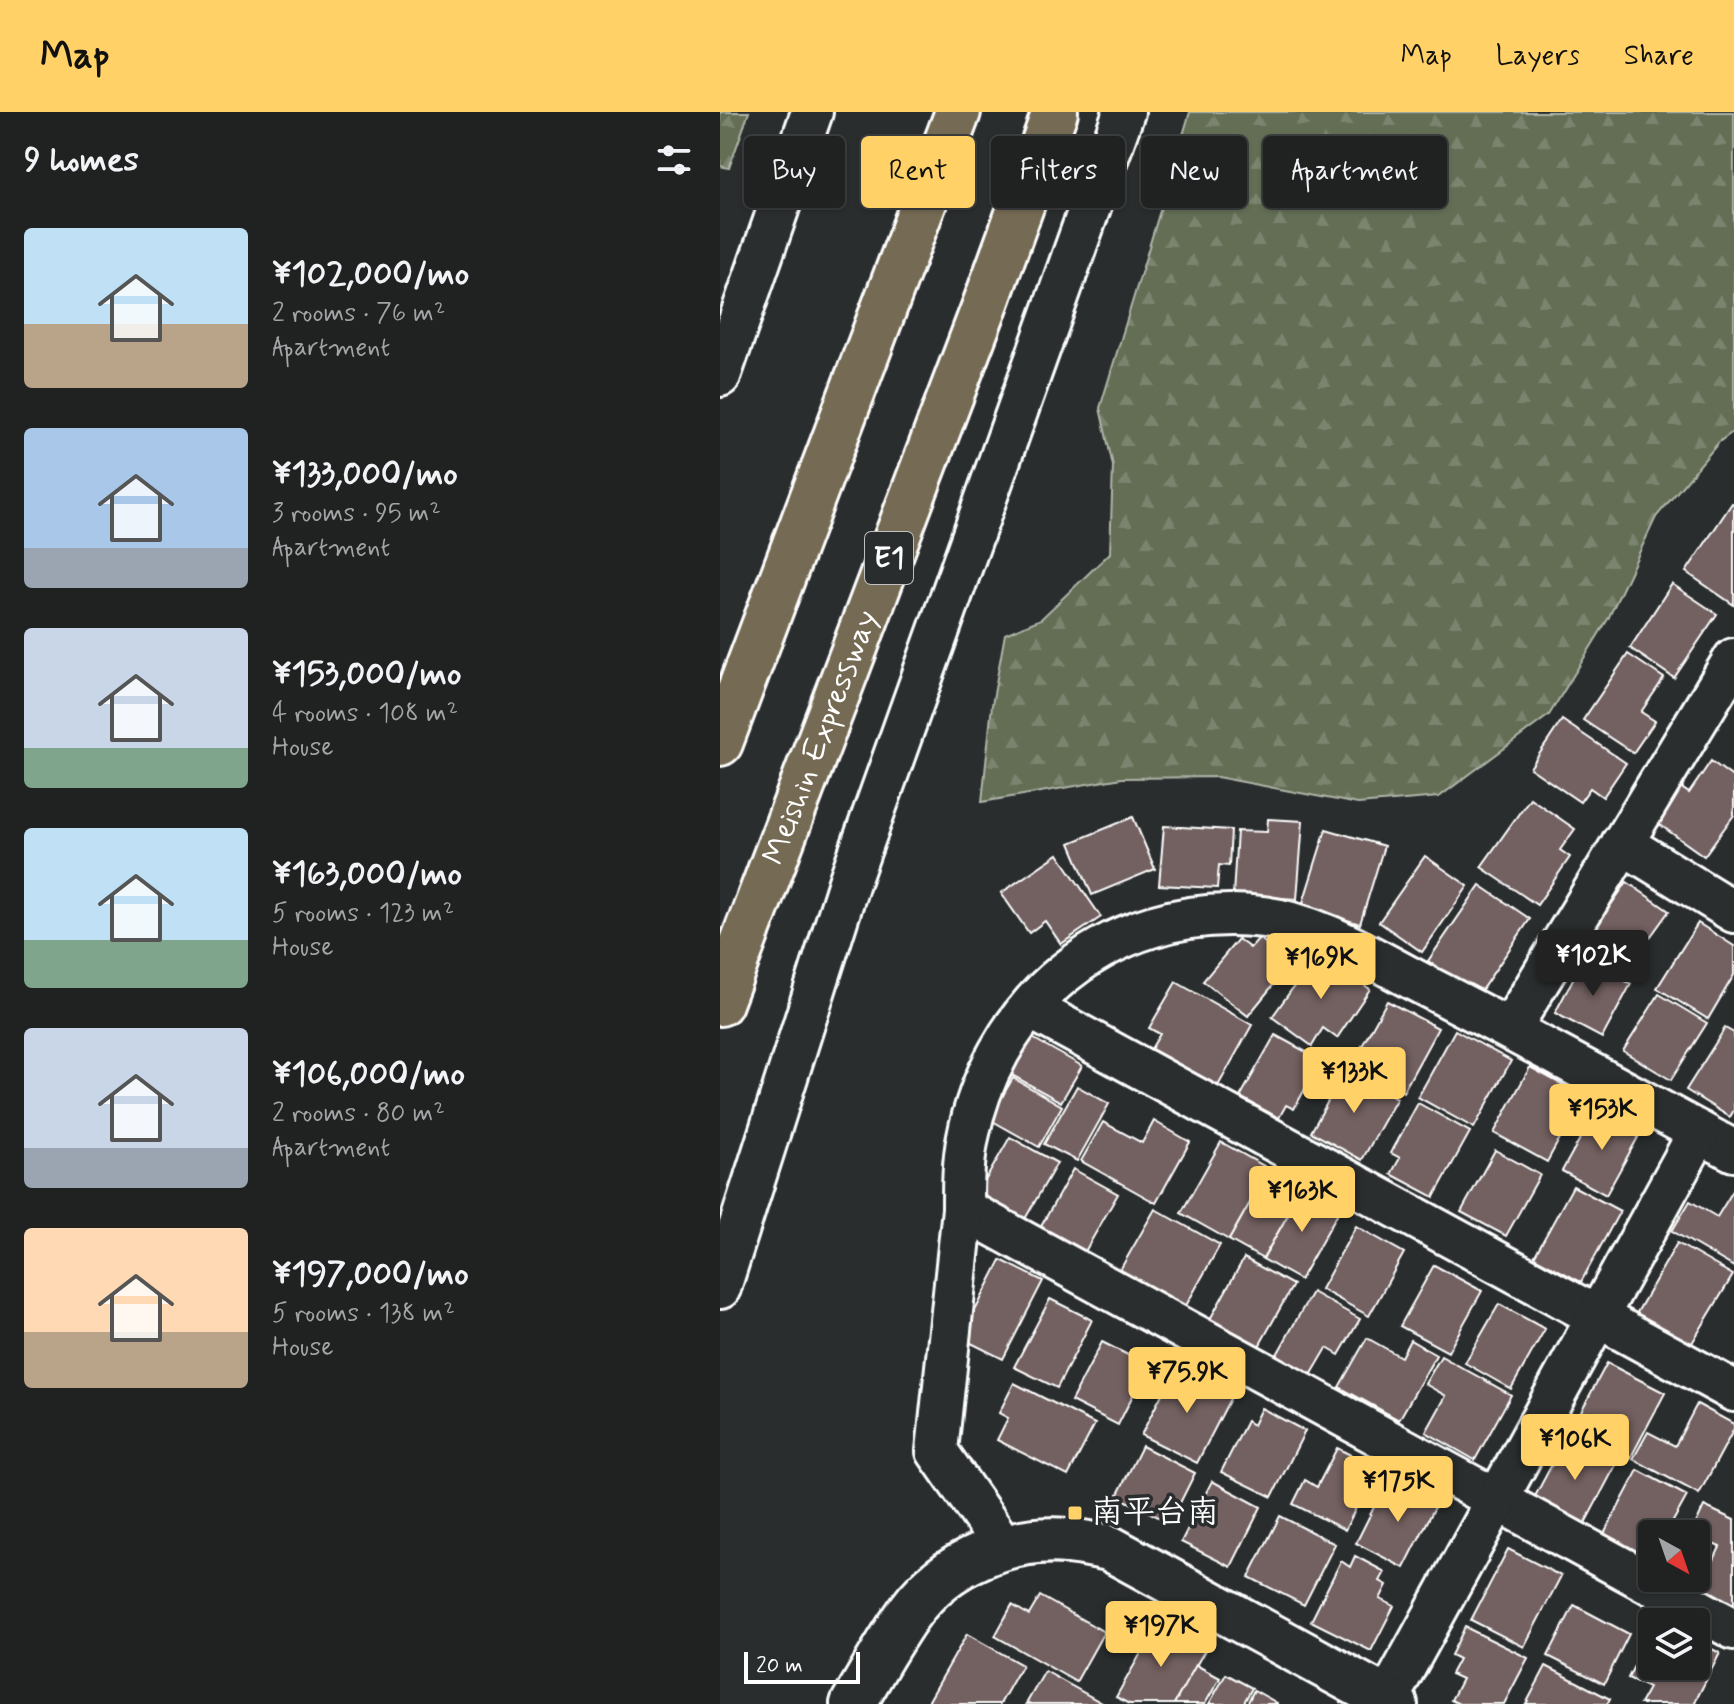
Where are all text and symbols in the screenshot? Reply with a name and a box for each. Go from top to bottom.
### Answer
text: Map [40,32,110,81]
text: Map [1401,38,1452,75]
text: Layers [1496,38,1580,75]
text: Share [1624,38,1694,75]
chip: Buy [744,136,845,208]
chip: Rent [861,136,975,208]
chip: Filters [991,136,1125,208]
chip: New [1141,136,1247,208]
chip: Apartment [1263,136,1447,208]
text: 9 homes [24,138,139,183]
icon: filters [652,138,696,182]
text: ¥102,000/mo [272,252,469,297]
icon: home [88,260,184,356]
text: 2 rooms · 76 m² [272,297,445,331]
text: Apartment [272,331,390,365]
text: ¥133,000/mo [272,452,458,497]
icon: home [88,460,184,556]
text: 3 rooms · 95 m² [272,497,441,531]
text: Apartment [272,531,390,565]
road number: E1 [865,532,913,584]
street label: Meishin Expressway [753,604,888,871]
text: ¥153,000/mo [272,652,461,697]
icon: home [88,660,184,756]
text: 4 rooms · 108 m² [272,697,458,731]
text: House [272,731,333,765]
text: ¥163,000/mo [272,852,462,897]
icon: home [88,860,184,956]
text: 5 rooms · 123 m² [272,897,454,931]
pin: ¥102K [1537,930,1649,998]
text: House [272,931,333,965]
pin: ¥169K [1265,933,1377,1001]
text: ¥102K [1555,939,1631,973]
text: ¥169K [1284,942,1358,976]
pin: ¥133K [1298,1047,1410,1115]
text: ¥106,000/mo [272,1052,465,1097]
text: ¥133K [1321,1056,1387,1090]
icon: home [88,1060,184,1156]
pin: ¥153K [1546,1084,1658,1152]
text: ¥153K [1567,1093,1637,1127]
text: 2 rooms · 80 m² [272,1097,445,1131]
text: Apartment [272,1131,390,1165]
pin: ¥163K [1246,1166,1358,1234]
text: ¥163K [1267,1175,1337,1209]
text: ¥197,000/mo [272,1252,469,1297]
icon: home [88,1260,184,1356]
text: 5 rooms · 138 m² [272,1297,455,1331]
text: House [272,1331,333,1365]
pin: ¥75.9K [1122,1347,1252,1415]
text: ¥75.9K [1146,1356,1228,1390]
pin: ¥106K [1519,1414,1631,1482]
text: ¥106K [1539,1423,1611,1457]
pin: ¥175K [1342,1456,1454,1524]
text: ¥175K [1362,1465,1434,1499]
place label: 南平台南 [1091,1492,1219,1534]
marker: 南平台南 [1066,1504,1084,1522]
north arrow [1638,1520,1710,1592]
map controls [1638,1520,1710,1680]
pin: ¥197K [1105,1601,1217,1669]
button: layers [1638,1608,1710,1680]
text: ¥197K [1124,1610,1198,1644]
scale bar [744,1648,860,1684]
text: 20 m [756,1652,803,1680]

